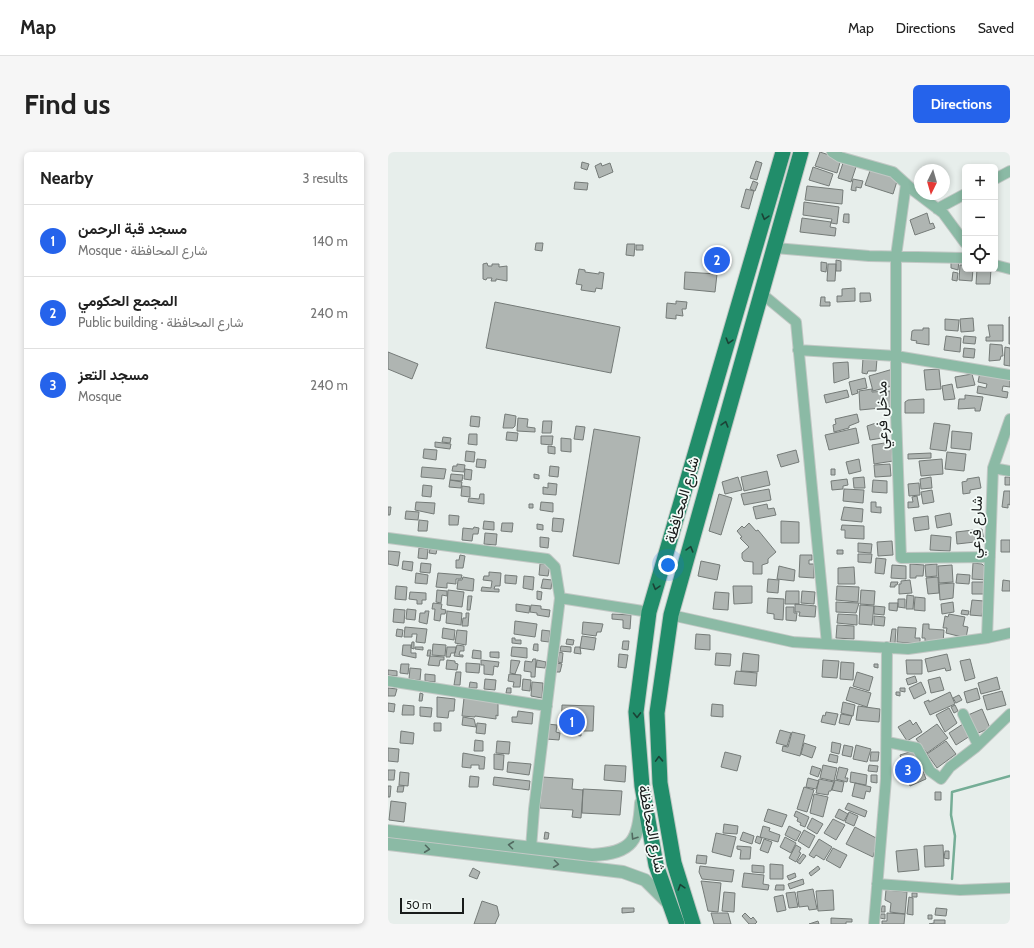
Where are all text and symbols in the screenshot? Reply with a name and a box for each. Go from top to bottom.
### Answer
text: Map [20,16,56,39]
text: Map [848,19,874,37]
text: Directions [896,19,956,37]
text: Saved [978,19,1014,37]
button: Directions [913,85,1010,123]
text: Find us [24,87,110,121]
north arrow [914,164,950,200]
map controls [962,164,998,272]
button: + [962,164,998,200]
text: Nearby [40,168,93,188]
text: 3 results [302,170,348,186]
button: − [962,200,998,236]
one-way arrow [761,213,770,220]
text: مسجد قبة الرحمن [78,220,187,238]
text: 1 [51,233,55,249]
text: 140 m [313,233,348,249]
button: locate [962,236,998,272]
text: Mosque · شارع المحافظة [78,242,208,258]
pin: 2 [704,245,730,275]
text: المجمع الحكومي [78,292,178,310]
text: 2 [50,305,56,321]
text: 240 m [310,305,348,321]
text: Public building · شارع المحافظة [78,314,244,330]
one-way arrow [725,338,734,345]
text: مسجد التعز [78,366,149,384]
text: 3 [49,377,57,393]
text: 240 m [310,377,348,393]
street label: مدخل فرعي [872,381,896,449]
text: Mosque [78,388,122,404]
one-way arrow [720,420,729,427]
street label: شارع المحافظة [661,455,705,546]
street label: شارع فرعي [966,495,990,559]
one-way arrow [685,545,693,552]
your location [658,555,678,575]
one-way arrow [652,583,661,590]
pin: 1 [559,707,585,737]
one-way arrow [633,712,641,718]
pin: 3 [895,755,921,785]
one-way arrow [655,756,664,762]
street label: شارع المحافظة [633,784,669,875]
one-way arrow [632,833,639,840]
one-way arrow [507,841,514,850]
one-way arrow [424,844,430,853]
one-way arrow [553,859,559,868]
one-way arrow [677,883,686,890]
scale bar [400,896,464,915]
text: 50 m [406,898,432,912]

